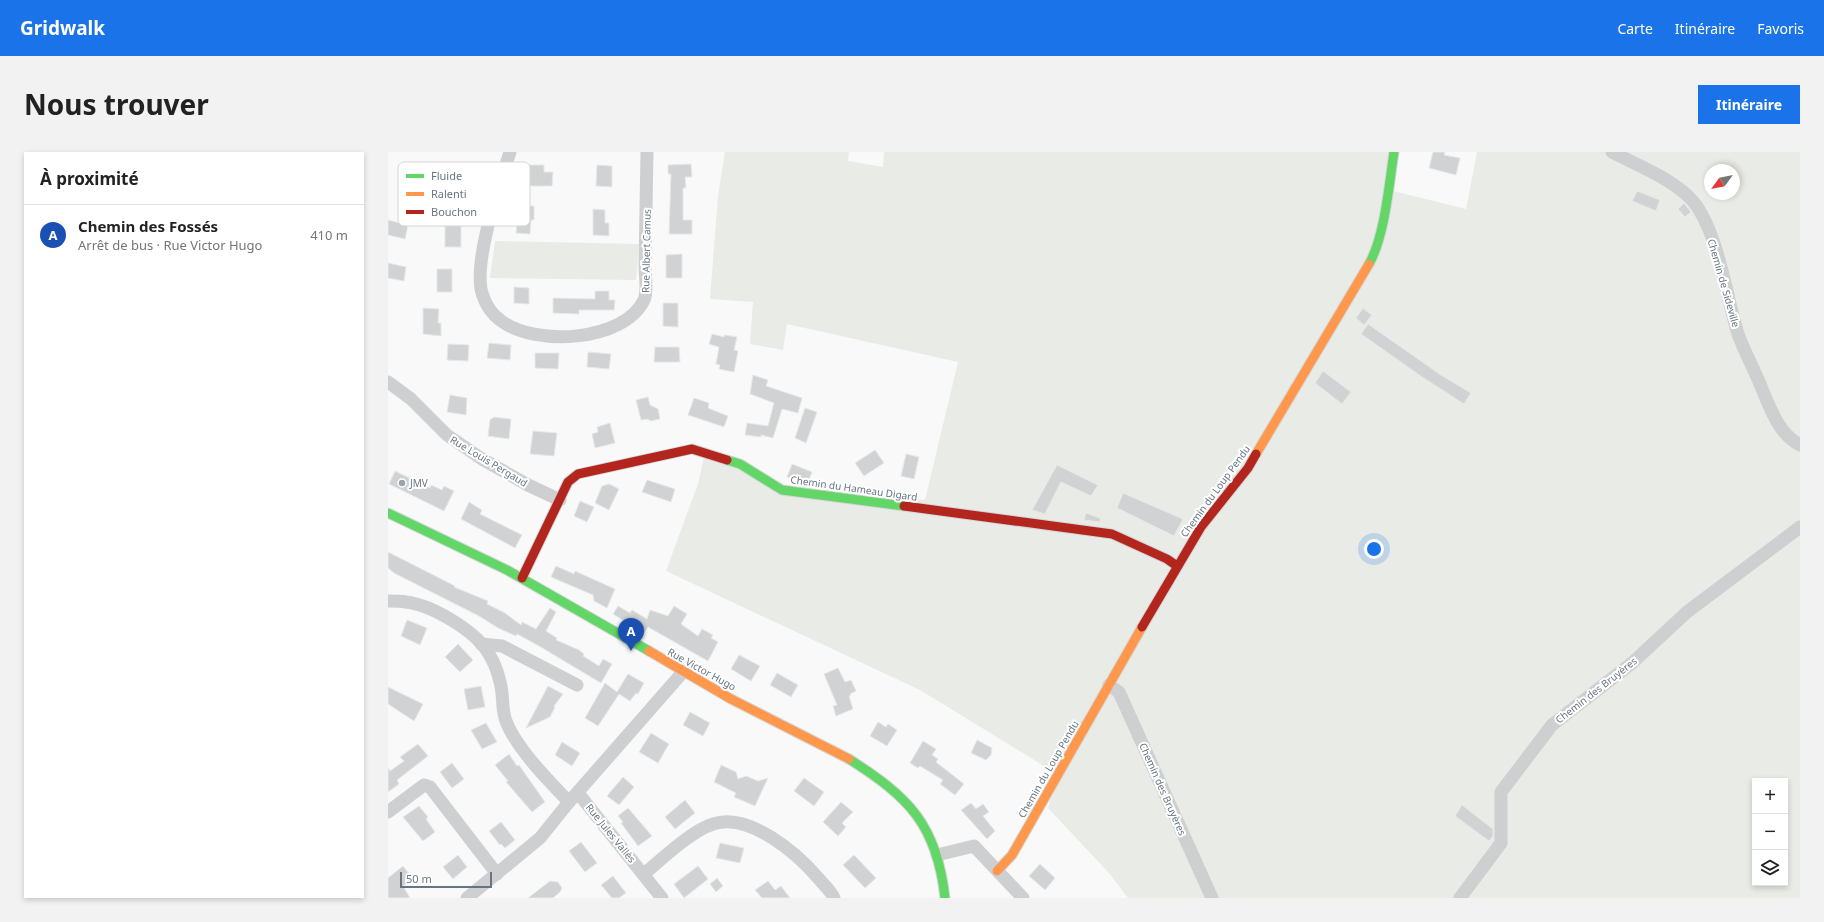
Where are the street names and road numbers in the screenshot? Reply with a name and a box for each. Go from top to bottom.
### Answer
street label: Rue Albert Camus [638,209,654,293]
street label: Chemin de Sideville [1705,237,1743,329]
street label: Rue Louis Pergaud [448,432,530,490]
street label: Chemin du Loup Pendu [1177,442,1253,540]
street label: Chemin du Hameau Digard [790,472,918,504]
street label: Rue Victor Hugo [665,644,739,694]
street label: Chemin des Bruyères [1552,654,1640,726]
street label: Chemin du Loup Pendu [1014,718,1082,820]
street label: Chemin des Bruyères [1136,740,1190,838]
street label: Rue Jules Vallès [583,801,639,866]

